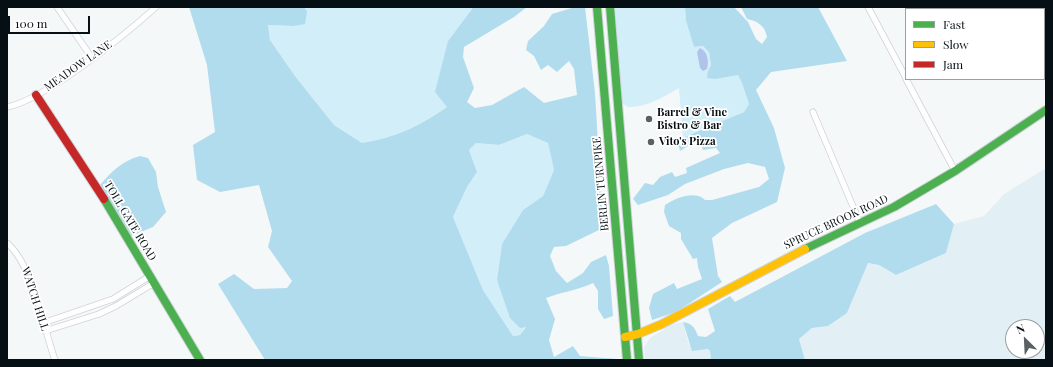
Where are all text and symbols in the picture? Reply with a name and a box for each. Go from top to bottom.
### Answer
scale bar [10,8,92,34]
legend [905,8,1045,80]
text: 100 m [15,15,47,31]
text: Fast [943,16,965,32]
text: Slow [943,36,969,52]
street label: MEADOW LANE [42,38,114,94]
text: Jam [943,56,963,72]
place label: Barrel & Vine Bistro & Bar [657,106,727,132]
marker: Barrel & Vine Bistro & Bar [644,114,654,124]
place label: Vito's Pizza [659,135,716,149]
street label: BERLIN TURNPIKE [590,136,612,232]
marker: Vito's Pizza [646,137,656,147]
street label: TOLL GATE ROAD [101,179,159,263]
street label: SPRUCE BROOK ROAD [782,192,890,252]
street label: WATCH HILL [18,265,52,333]
north arrow [1005,319,1045,359]
text: N [1014,320,1027,337]

